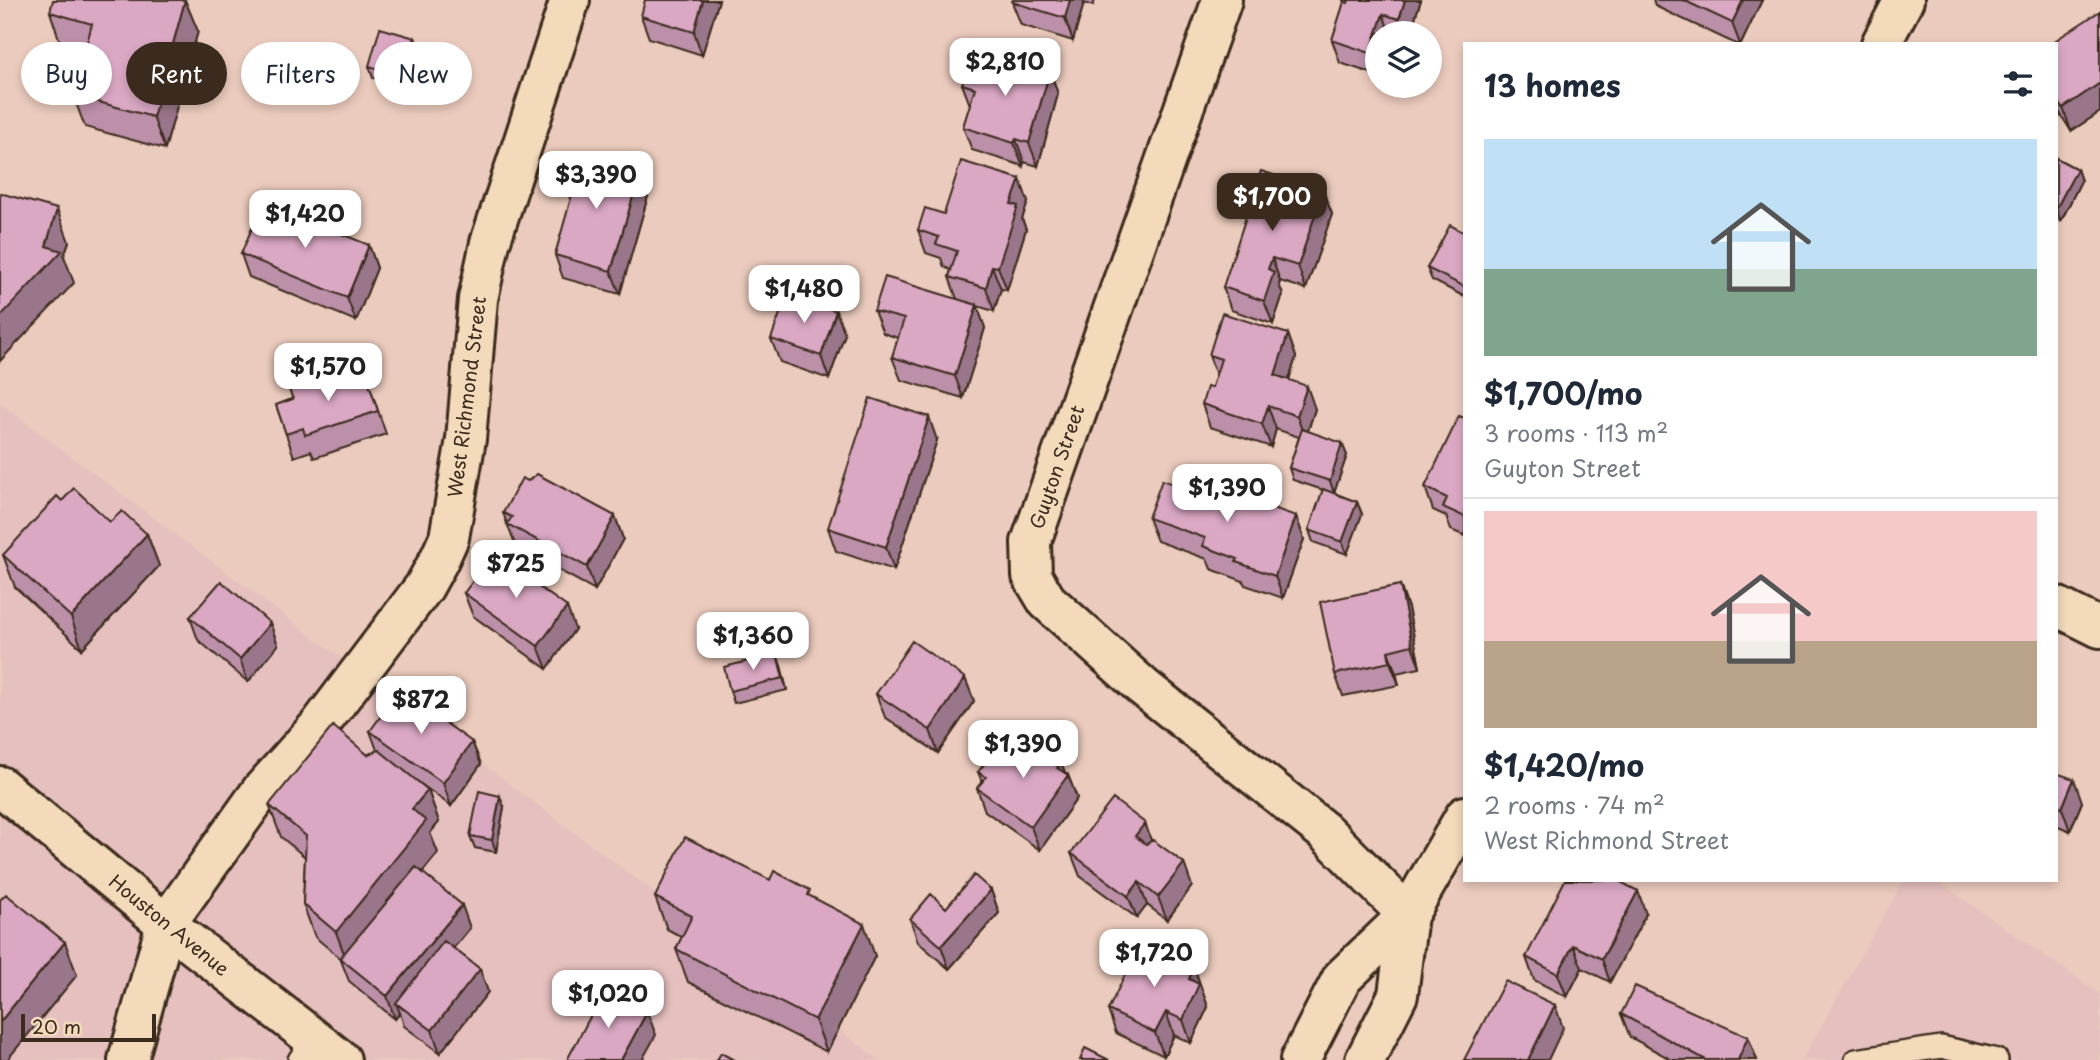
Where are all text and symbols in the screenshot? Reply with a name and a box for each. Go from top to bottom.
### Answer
map controls [1365,21,1442,98]
button: layers [1365,21,1442,98]
pin: $2,810 [948,38,1062,98]
chip: Buy [21,42,112,105]
chip: Rent [126,42,227,105]
chip: Filters [241,42,360,105]
chip: New [374,42,472,105]
text: $2,810 [965,43,1045,78]
text: 13 homes [1484,62,1621,107]
icon: filters [1999,65,2037,103]
pin: $3,390 [539,152,653,211]
text: $3,390 [555,156,637,191]
pin: $1,700 [1215,174,1329,233]
text: $1,700 [1233,178,1311,213]
icon: home [1698,184,1824,310]
pin: $1,420 [248,190,362,250]
text: $1,420 [265,195,345,230]
pin: $1,480 [747,266,861,325]
text: $1,480 [765,270,843,305]
street label: West Richmond Street [440,295,492,499]
pin: $1,570 [271,344,385,403]
text: $1,570 [290,348,366,383]
text: $1,700/mo [1484,370,1642,415]
street label: Guyton Street [1022,401,1090,532]
text: 3 rooms · 113 m² [1484,415,1668,450]
text: Guyton Street [1484,450,1641,485]
pin: $1,390 [1170,464,1284,524]
text: $1,390 [1188,469,1266,504]
pin: $725 [475,540,557,600]
text: $725 [487,545,545,580]
icon: home [1698,556,1824,682]
pin: $1,360 [696,612,810,672]
text: $1,360 [713,617,793,652]
pin: $872 [380,676,462,736]
text: $872 [392,681,450,716]
pin: $1,390 [966,720,1080,780]
text: $1,390 [984,725,1062,760]
text: $1,420/mo [1484,742,1644,787]
text: 2 rooms · 74 m² [1484,787,1665,822]
text: West Richmond Street [1484,822,1729,857]
street label: Houston Avenue [103,867,236,982]
pin: $1,720 [1097,930,1211,989]
text: $1,720 [1115,934,1193,969]
pin: $1,020 [551,970,665,1030]
text: $1,020 [568,975,648,1010]
scale bar [21,1011,156,1043]
text: 20 m [32,1012,81,1040]

